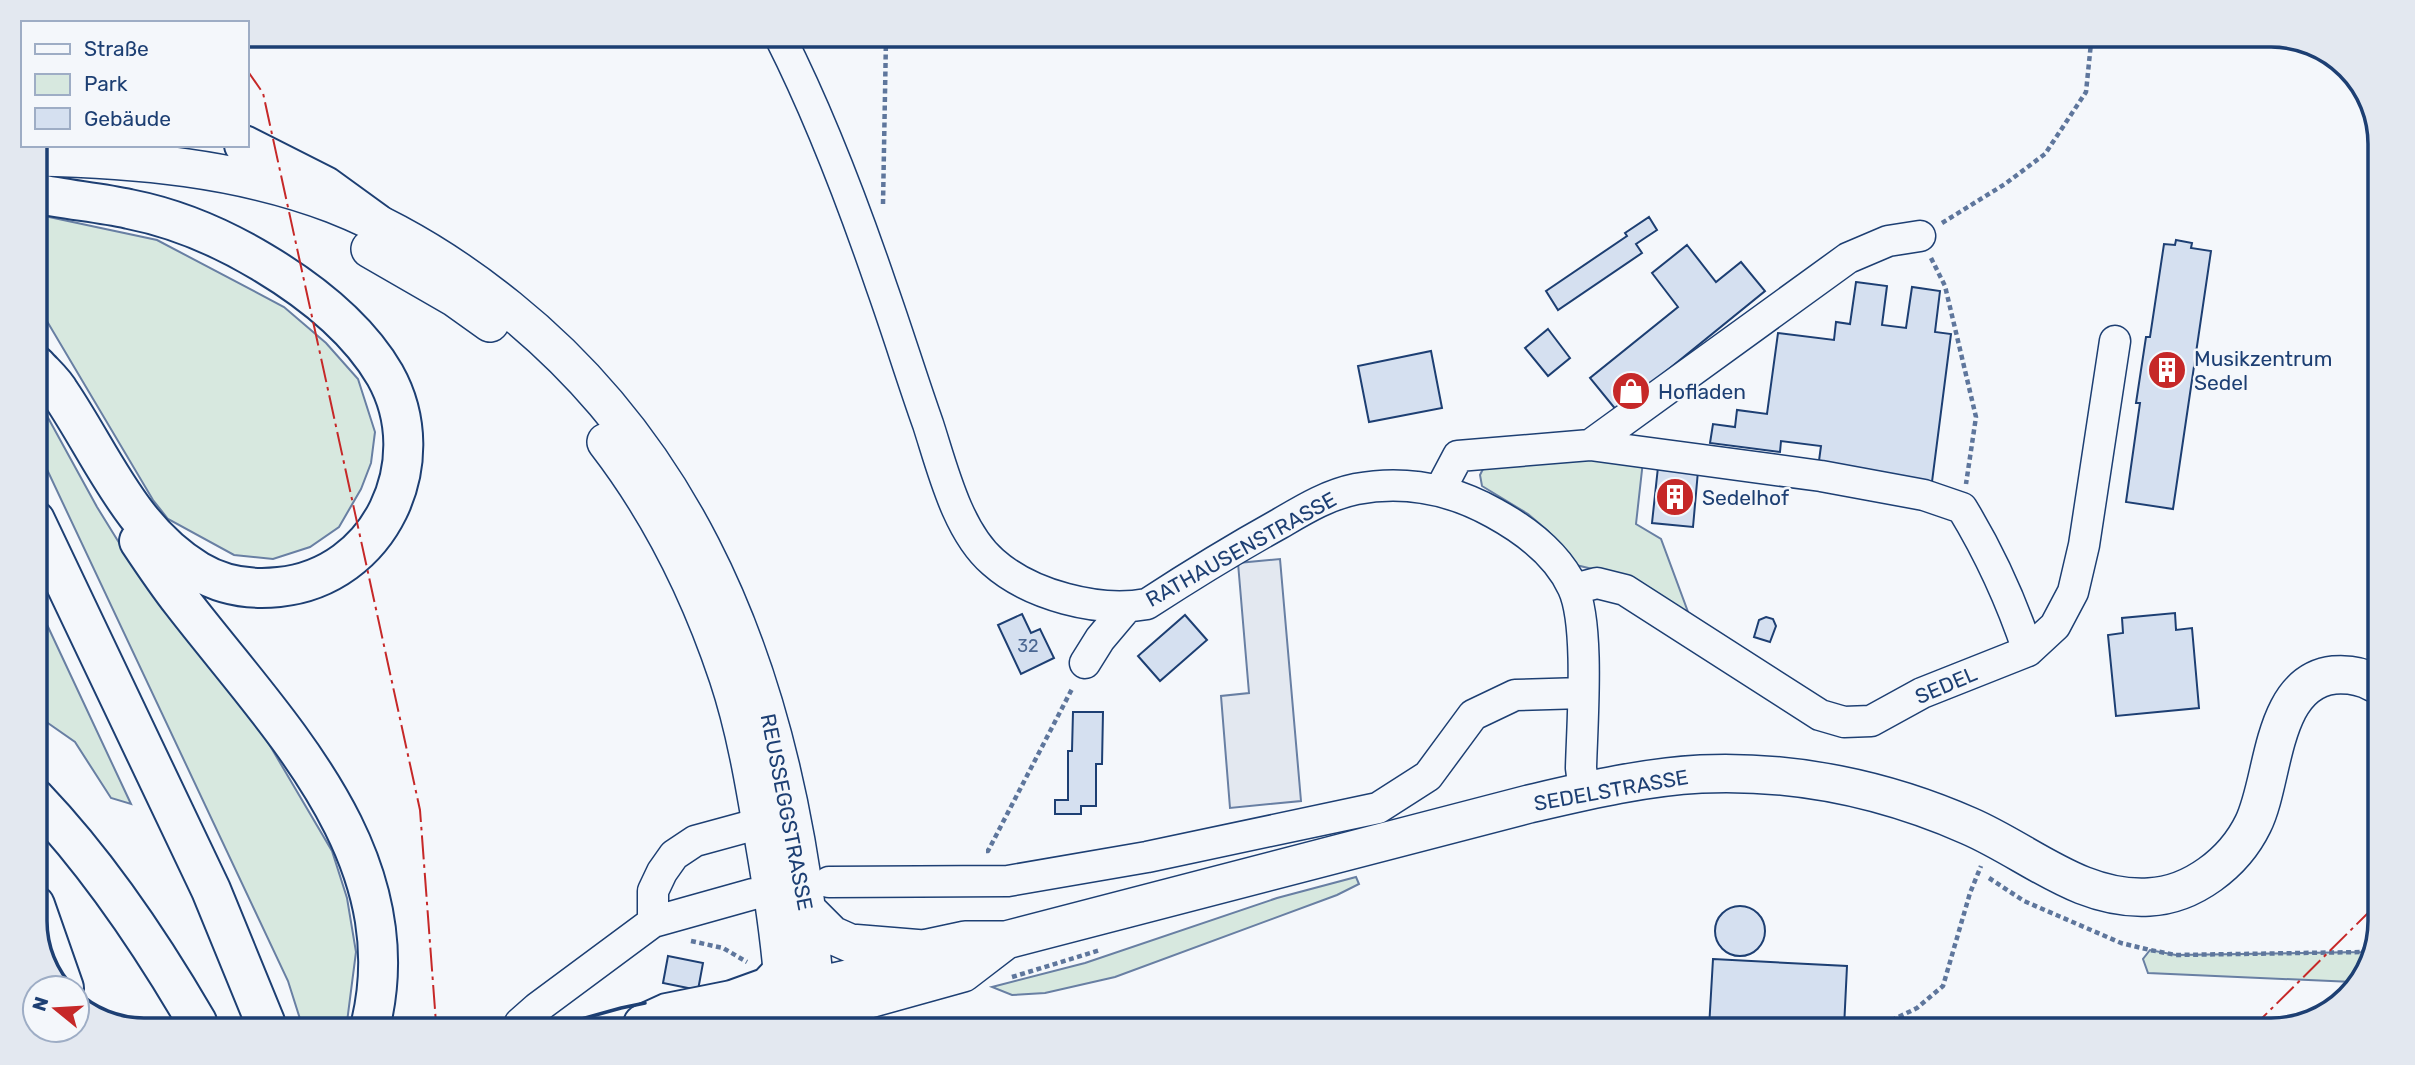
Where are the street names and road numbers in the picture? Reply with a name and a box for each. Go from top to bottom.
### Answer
street label: RATHAUSENSTRASSE [1141,486,1341,612]
street label: SEDEL [1911,661,1981,709]
street label: REUSSEGGSTRASSE [756,711,818,913]
street label: SEDELSTRASSE [1532,764,1690,816]

